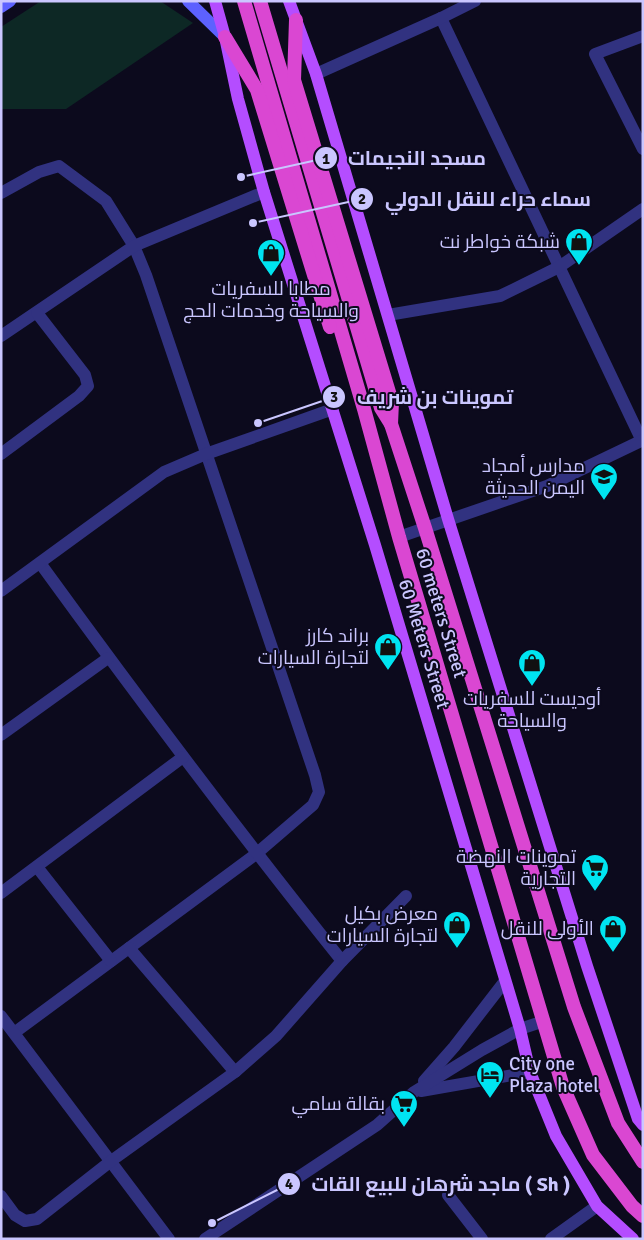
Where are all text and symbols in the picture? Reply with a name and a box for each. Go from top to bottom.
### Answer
callout: مسجد النجيمات [313,141,496,176]
text: مسجد النجيمات [348,146,486,171]
text: 1 [322,150,330,168]
callout: سماء حراء للنقل الدولي [350,181,601,216]
text: سماء حراء للنقل الدولي [385,187,591,215]
text: 2 [358,190,366,208]
shop icon: شبكة خواطر نت [564,227,594,266]
place label: شبكة خواطر نت [440,230,560,254]
shop icon: مطابا للسفريات والسياحة وخدمات الحج [256,238,286,277]
place label: مطابا للسفريات والسياحة وخدمات الحج [183,277,359,324]
callout: تموينات بن شريف [322,380,523,415]
text: تموينات بن شريف [357,385,514,410]
text: 3 [330,388,338,406]
place label: مدارس أمجاد اليمن الحديثة [482,454,585,500]
school or university icon: مدارس أمجاد اليمن الحديثة [589,462,619,501]
street label: 60 meters Street [410,545,472,681]
street label: 60 Meters Street [393,576,455,712]
place label: براند كارز لتجارة السيارات [258,624,369,670]
shop icon: براند كارز لتجارة السيارات [373,632,403,671]
shop icon: أوديست للسفريات والسياحة [517,648,547,687]
place label: أوديست للسفريات والسياحة [463,687,601,733]
place label: تموينات النهضة التجارية [456,845,576,891]
supermarket icon: تموينات النهضة التجارية [580,853,610,892]
place label: معرض بكيل لتجارة السيارات [327,902,438,948]
shop icon: معرض بكيل لتجارة السيارات [442,910,472,949]
shop icon: الأولى للنقل [598,914,628,953]
place label: الأولى للنقل [501,917,594,941]
place label: City one Plaza hotel [509,1052,599,1098]
hotel icon: City one Plaza hotel [475,1060,505,1099]
supermarket icon: بقالة سامي [389,1089,419,1128]
place label: بقالة سامي [291,1092,385,1118]
callout: ماجد شرهان للبيع القات ( Sh ) [276,1166,580,1201]
text: ماجد شرهان للبيع القات ( Sh ) [311,1172,571,1198]
text: 4 [285,1175,293,1193]

